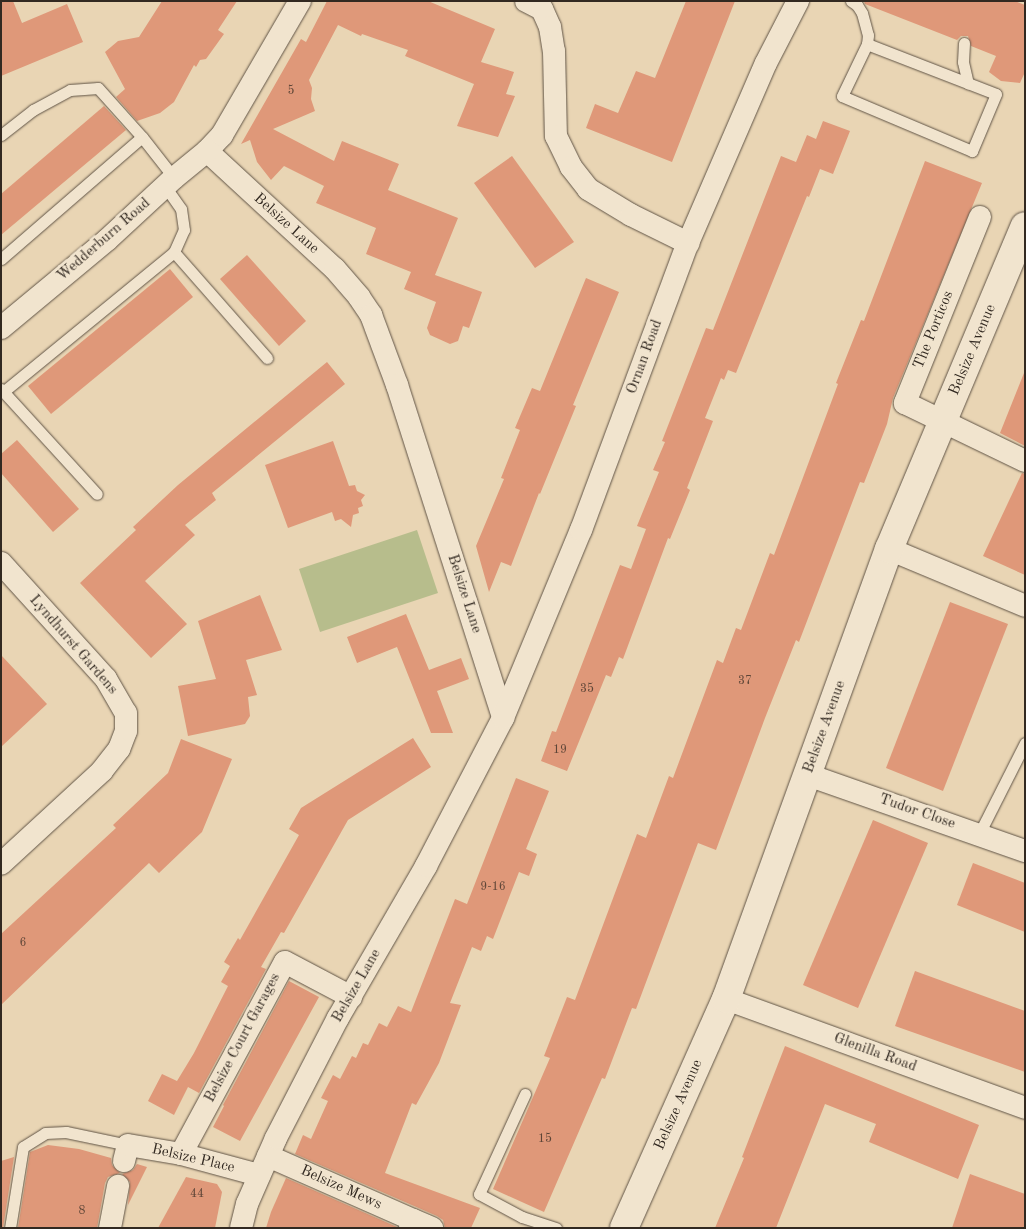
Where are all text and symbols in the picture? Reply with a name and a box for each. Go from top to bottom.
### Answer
house number: 5 [288,85,294,99]
street label: Belsize Lane [250,190,322,258]
street label: Wedderburn Road [54,195,154,285]
street label: The Porticos [910,288,958,372]
street label: Belsize Avenue [946,302,1000,398]
street label: Ornan Road [623,317,667,397]
street label: Belsize Lane [443,552,485,636]
street label: Lyndhurst Gardens [25,592,121,698]
house number: 37 [738,675,752,689]
street label: Belsize Avenue [800,678,850,776]
house number: 35 [580,683,594,697]
house number: 19 [553,744,567,758]
street label: Tudor Close [877,791,957,833]
house number: 9-16 [480,881,506,895]
house number: 6 [20,937,26,951]
street label: Belsize Lane [329,946,385,1026]
street label: Belsize Court Garages [201,970,285,1106]
street label: Glenilla Road [831,1030,919,1076]
street label: Belsize Avenue [651,1057,707,1153]
house number: 15 [538,1133,552,1147]
street label: Belsize Place [150,1141,236,1177]
street label: Belsize Mews [298,1162,384,1214]
house number: 44 [190,1188,204,1202]
house number: 8 [79,1205,85,1219]

